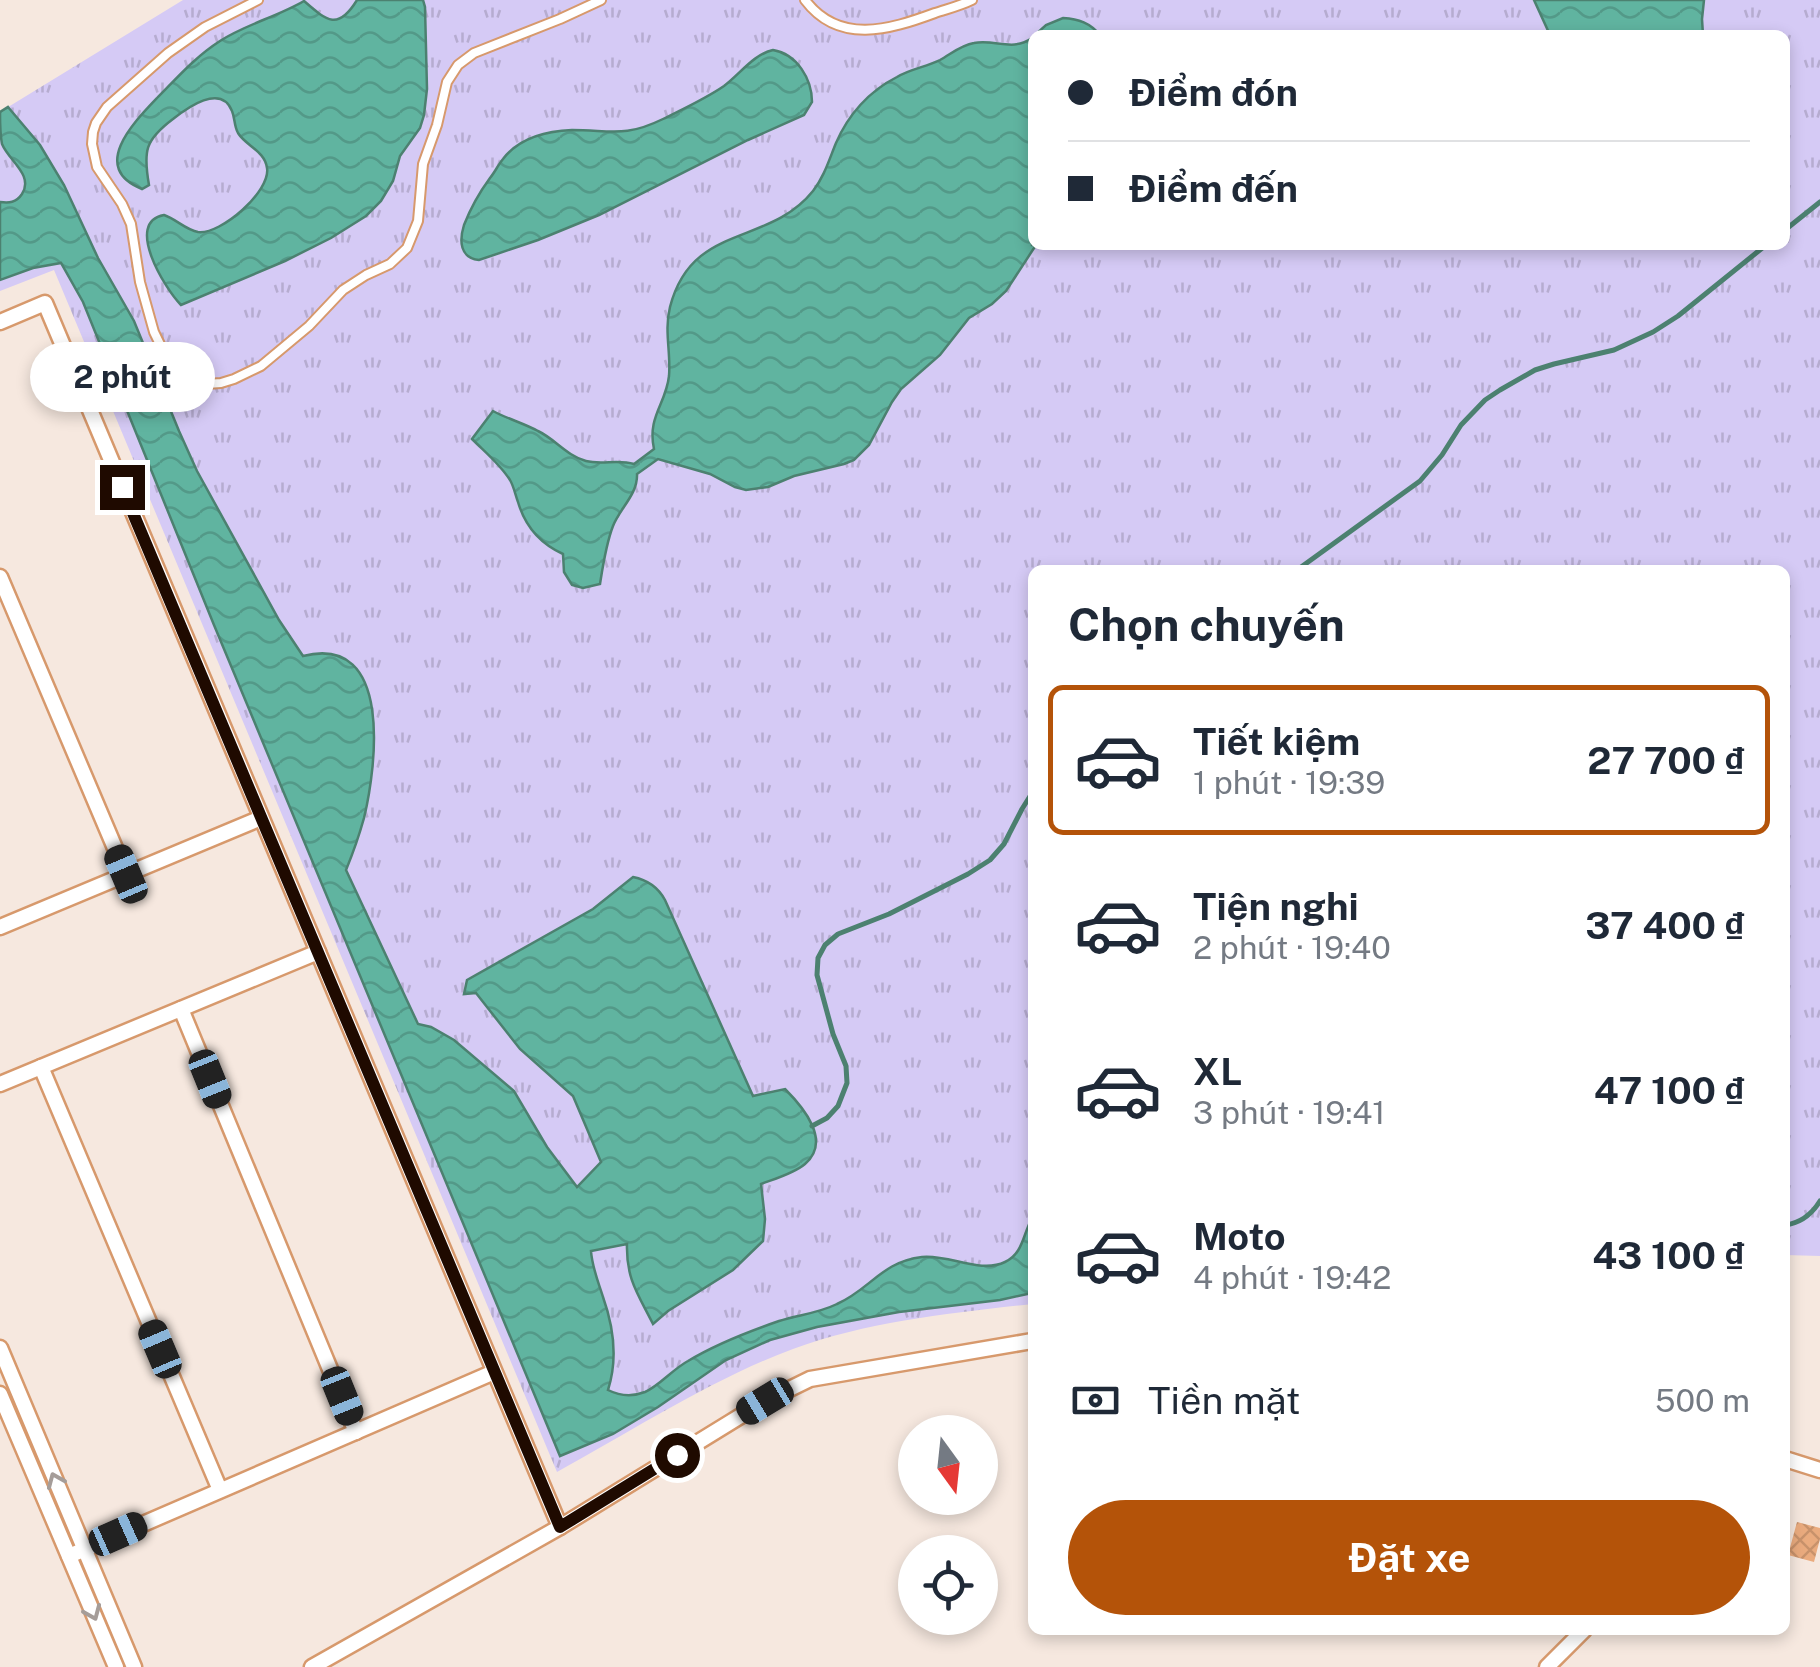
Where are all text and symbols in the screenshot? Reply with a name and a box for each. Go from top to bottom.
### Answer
text: Điểm đón [1128,70,1298,115]
text: Điểm đến [1128,166,1298,211]
callout: 2 phút [29,342,214,412]
text: 2 phút [73,358,172,395]
route end [100,465,145,510]
text: Chọn chuyến [1068,598,1345,651]
icon: car [1073,715,1163,805]
text: Tiết kiệm [1193,719,1360,764]
text: 27 700 ₫ [1587,738,1745,783]
text: 1 phút · 19:39 [1193,764,1385,801]
car [100,841,152,907]
icon: car [1073,880,1163,970]
text: Tiện nghi [1193,884,1359,929]
text: 37 400 ₫ [1585,903,1745,948]
text: 2 phút · 19:40 [1193,929,1391,966]
icon: car [1073,1045,1163,1135]
car [185,1046,235,1112]
text: XL [1193,1049,1242,1094]
text: 47 100 ₫ [1594,1068,1745,1113]
text: 3 phút · 19:41 [1193,1094,1385,1131]
icon: car [1073,1210,1163,1300]
text: Moto [1193,1214,1286,1259]
text: 43 100 ₫ [1592,1233,1745,1278]
text: 4 phút · 19:42 [1193,1259,1391,1296]
car [134,1316,186,1382]
car [317,1363,367,1429]
car [732,1373,798,1429]
icon: cash [1068,1373,1123,1428]
text: Tiền mặt [1148,1378,1300,1423]
text: 500 m [1655,1382,1750,1419]
north arrow [898,1415,998,1515]
map controls [898,1415,998,1635]
route start [655,1433,700,1478]
one-way arrow [47,1472,67,1490]
button: Đặt xe [1068,1500,1750,1615]
car [84,1508,152,1560]
button: locate [898,1535,998,1635]
one-way arrow [81,1603,101,1621]

